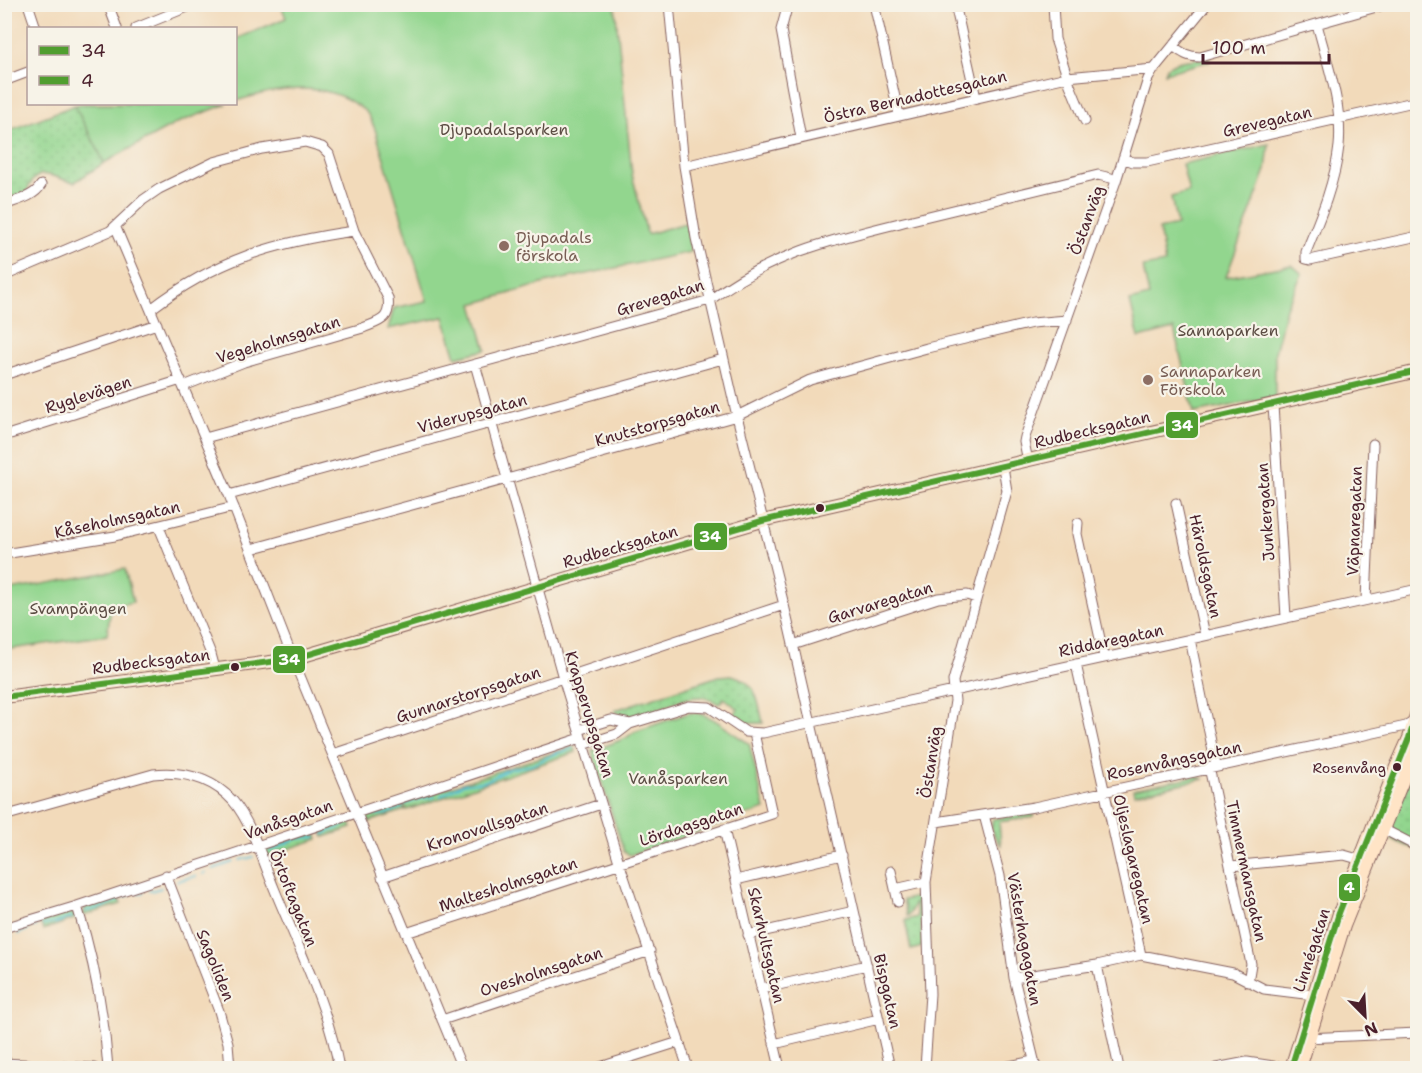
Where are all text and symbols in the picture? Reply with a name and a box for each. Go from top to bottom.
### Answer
legend [27,27,237,105]
scale bar [1203,27,1329,65]
text: 100 m [1212,36,1266,60]
text: 34 [81,39,106,63]
street label: Östra Bernadottesgatan [822,65,1009,128]
text: 4 [81,69,94,93]
street label: Grevegatan [1221,101,1314,142]
park label: Djupadalsparken [440,119,569,140]
street label: Östanväg [1064,182,1109,258]
place label: Djupadals förskola [516,227,592,266]
marker: Djupadals förskola [497,239,511,253]
street label: Grevegatan [614,274,707,321]
street label: Vegeholmsgatan [214,311,343,368]
park label: Sannaparken [1177,320,1279,341]
place label: Sannaparken Förskola [1160,361,1261,400]
street label: Ryglevägen [42,371,134,418]
marker: Sannaparken Förskola [1141,373,1155,387]
street label: Viderupsgatan [415,389,529,438]
street label: Knutstorpsgatan [592,396,722,451]
street label: Rudbecksgatan [1032,406,1152,453]
line badge: 34 [1165,411,1199,439]
text: 34 [1171,415,1193,436]
street label: Junkergatan [1252,462,1279,562]
street label: Väpnaregatan [1342,465,1367,576]
street label: Kåseholmsgatan [52,496,182,543]
unlabelled marker [814,502,826,514]
street label: Häroldsgatan [1184,512,1227,620]
street label: Rudbecksgatan [560,520,680,573]
line badge: 34 [693,522,728,551]
text: 34 [699,526,721,547]
street label: Garvaregatan [825,576,935,628]
park label: Svampängen [29,598,127,619]
street label: Riddaregatan [1057,619,1166,662]
street label: Rudbecksgatan [91,644,211,679]
line badge: 34 [272,645,306,674]
street label: Krapperupsgatan [560,648,619,780]
text: 34 [278,649,300,670]
unlabelled marker [229,661,241,673]
street label: Gunnarstorpsgatan [393,661,543,728]
street label: Östanväg [914,724,947,800]
street label: Rosenvångsgatan [1105,736,1244,785]
place label: Rosenvång [1313,759,1386,777]
marker: Rosenvång [1391,761,1403,773]
park label: Vanåsparken [628,768,728,789]
street label: Oljeslagaregatan [1108,792,1159,926]
street label: Vanåsgatan [241,794,336,844]
street label: Kronovallsgatan [424,797,551,856]
street label: Lördagsgatan [637,798,746,851]
street label: Timmermansgatan [1221,798,1272,944]
street label: Örtoftagatan [265,847,323,950]
street label: Maltesholmsgatan [436,852,580,917]
street label: Västerhagagatan [1002,871,1047,1008]
line badge: 4 [1338,873,1361,902]
text: 4 [1343,877,1355,898]
street label: Skarhultsgatan [743,885,790,1005]
street label: Linnégatan [1288,905,1335,995]
street label: Sagoliden [192,926,239,1004]
street label: Ovesholmsgatan [477,942,605,1001]
street label: Bispgatan [869,952,906,1031]
north arrow [1335,986,1395,1046]
text: N [1361,1017,1381,1041]

